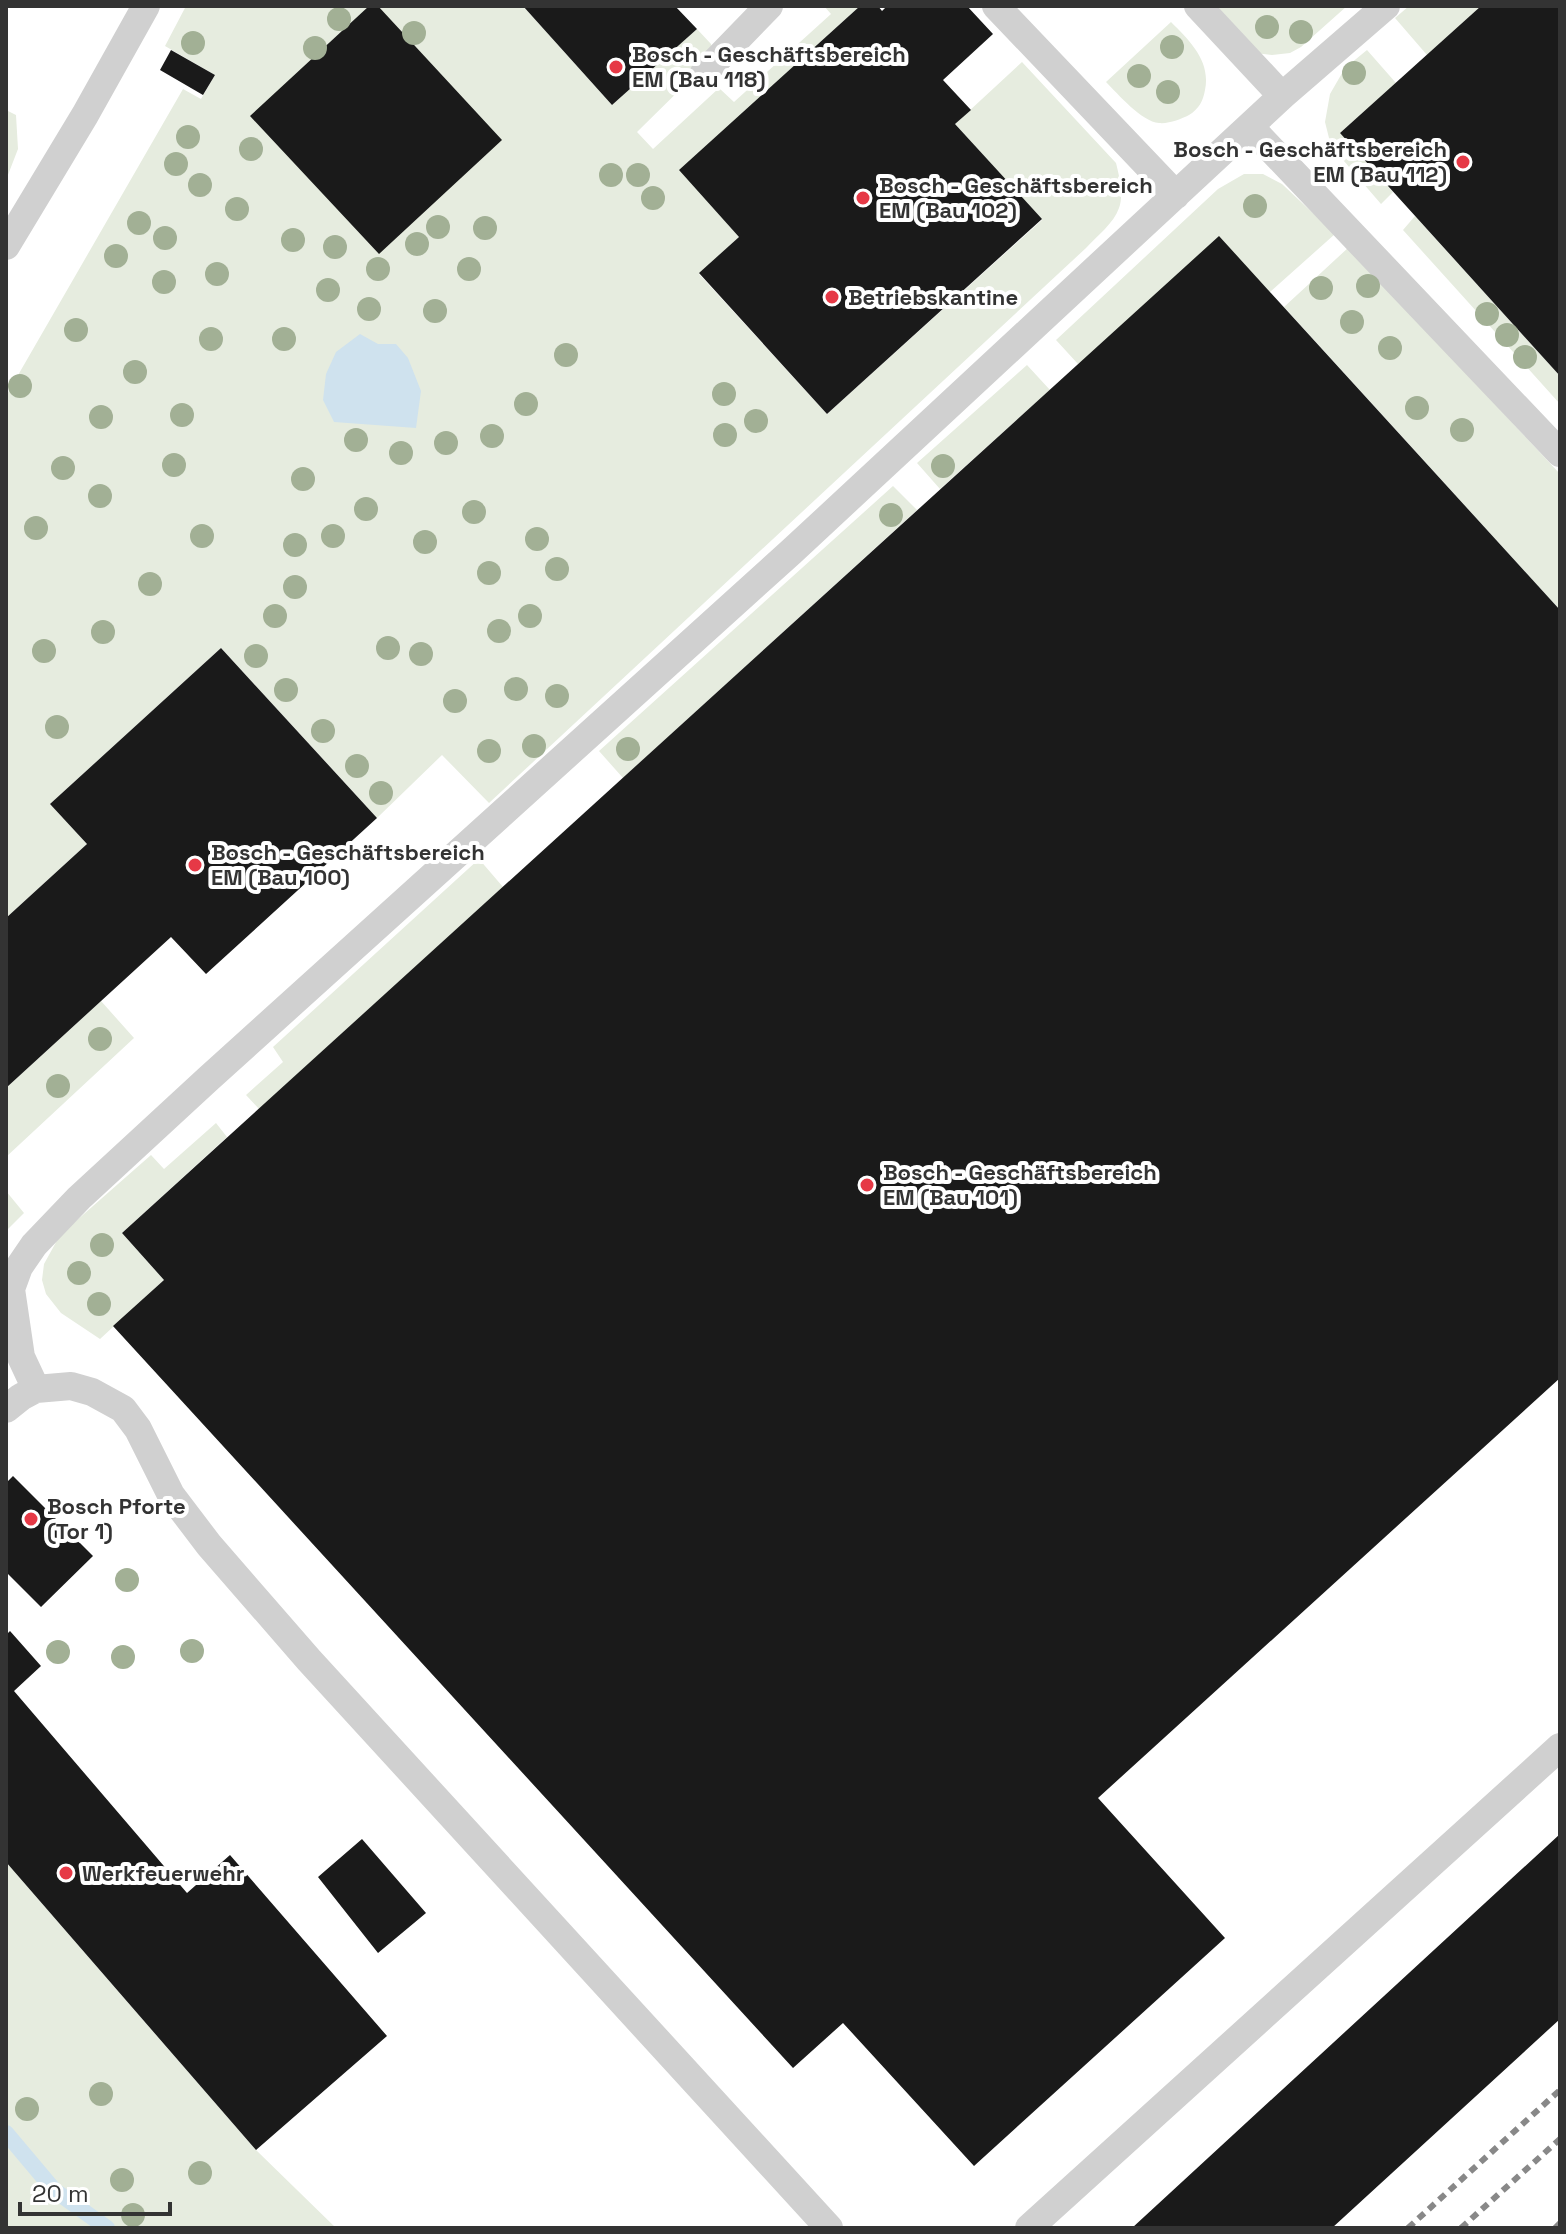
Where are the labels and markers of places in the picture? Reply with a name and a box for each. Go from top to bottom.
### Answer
place label: Bosch - Geschäftsbereich EM (Bau 118) [632,40,906,93]
marker: Bosch - Geschäftsbereich EM (Bau 118) [607,58,625,76]
place label: Bosch - Geschäftsbereich EM (Bau 112) [1173,135,1447,188]
marker: Bosch - Geschäftsbereich EM (Bau 112) [1454,153,1472,171]
place label: Bosch - Geschäftsbereich EM (Bau 102) [879,171,1153,224]
marker: Bosch - Geschäftsbereich EM (Bau 102) [854,189,872,207]
place label: Betriebskantine [848,283,1018,311]
marker: Betriebskantine [823,288,841,306]
place label: Bosch - Geschäftsbereich EM (Bau 100) [211,838,485,891]
marker: Bosch - Geschäftsbereich EM (Bau 100) [186,856,204,874]
place label: Bosch - Geschäftsbereich EM (Bau 101) [883,1158,1157,1211]
marker: Bosch - Geschäftsbereich EM (Bau 101) [858,1176,876,1194]
place label: Bosch Pforte (Tor 1) [47,1492,186,1545]
marker: Bosch Pforte (Tor 1) [22,1510,40,1528]
place label: Werkfeuerwehr [82,1859,245,1887]
marker: Werkfeuerwehr [57,1864,75,1882]

